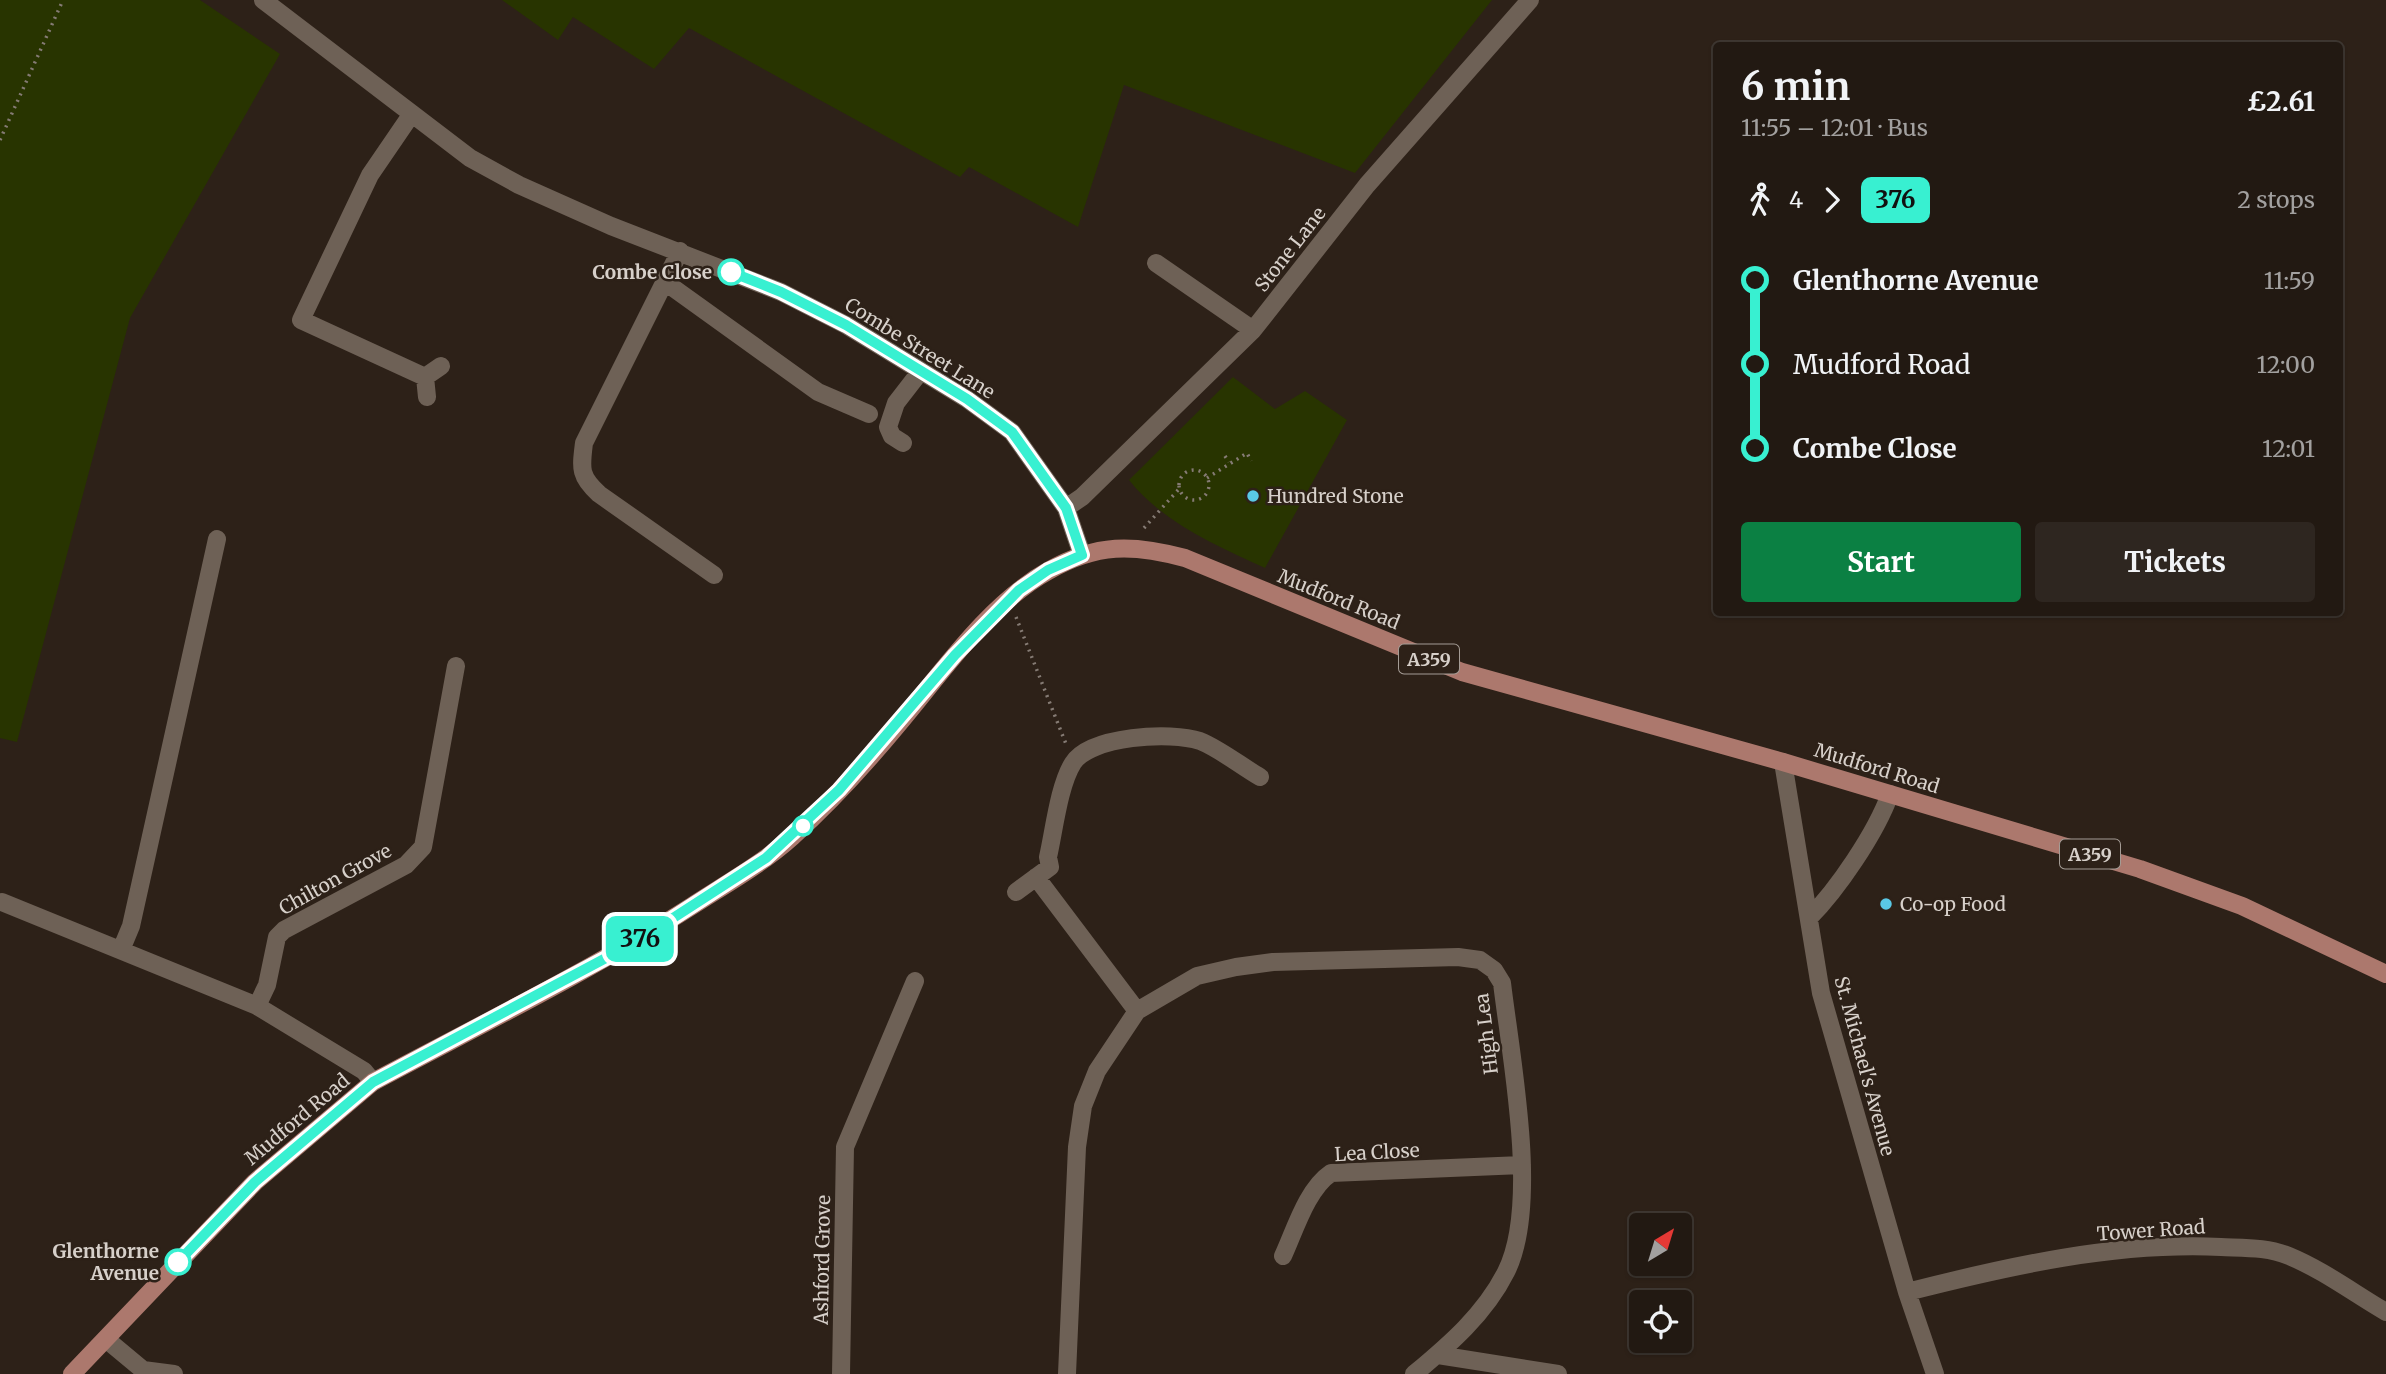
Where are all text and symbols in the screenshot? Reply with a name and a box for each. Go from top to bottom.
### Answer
text: 6 min [1741,63,1850,110]
text: £2.61 [2247,85,2315,118]
text: 11:55 – 12:01 · Bus [1741,113,1928,142]
icon: walk [1741,181,1779,219]
icon: forward [1813,181,1851,219]
text: 376 [1875,184,1916,215]
text: 4 [1789,185,1803,214]
text: 2 stops [2237,185,2315,214]
street label: Stone Lane [1249,202,1331,296]
marker: Combe Close [718,259,744,285]
place label: Combe Close [592,260,712,284]
text: Glenthorne Avenue [1793,264,2039,297]
text: 11:59 [2264,266,2315,295]
street label: Combe Street Lane [841,292,999,404]
text: Mudford Road [1793,348,1970,381]
text: 12:00 [2257,350,2315,379]
text: Combe Close [1793,432,1957,465]
text: 12:01 [2262,434,2315,463]
place label: Hundred Stone [1267,484,1404,508]
marker: Hundred Stone [1245,488,1261,504]
button: Start [1741,522,2021,602]
button: Tickets [2035,522,2315,602]
street label: Mudford Road [1274,564,1404,634]
road number: A359 [1399,644,1459,674]
street label: Mudford Road [1812,738,1942,798]
unlabelled marker [793,816,813,836]
street label: Chilton Grove [275,838,396,920]
road number: A359 [2060,840,2120,868]
place label: Co-op Food [1900,892,2006,916]
marker: Co-op Food [1878,896,1894,912]
line badge: 376 [600,916,680,962]
text: 376 [620,923,660,954]
street label: St. Michael's Avenue [1829,974,1901,1158]
street label: High Lea [1469,992,1503,1076]
street label: Mudford Road [240,1068,354,1170]
street label: Lea Close [1334,1138,1420,1166]
street label: Ashford Grove [809,1195,835,1326]
north arrow [1629,1213,1692,1276]
map controls [1629,1213,1692,1353]
street label: Tower Road [2096,1214,2206,1246]
place label: Glenthorne Avenue [53,1239,159,1285]
marker: Glenthorne Avenue [165,1249,191,1275]
button: locate [1629,1290,1692,1353]

